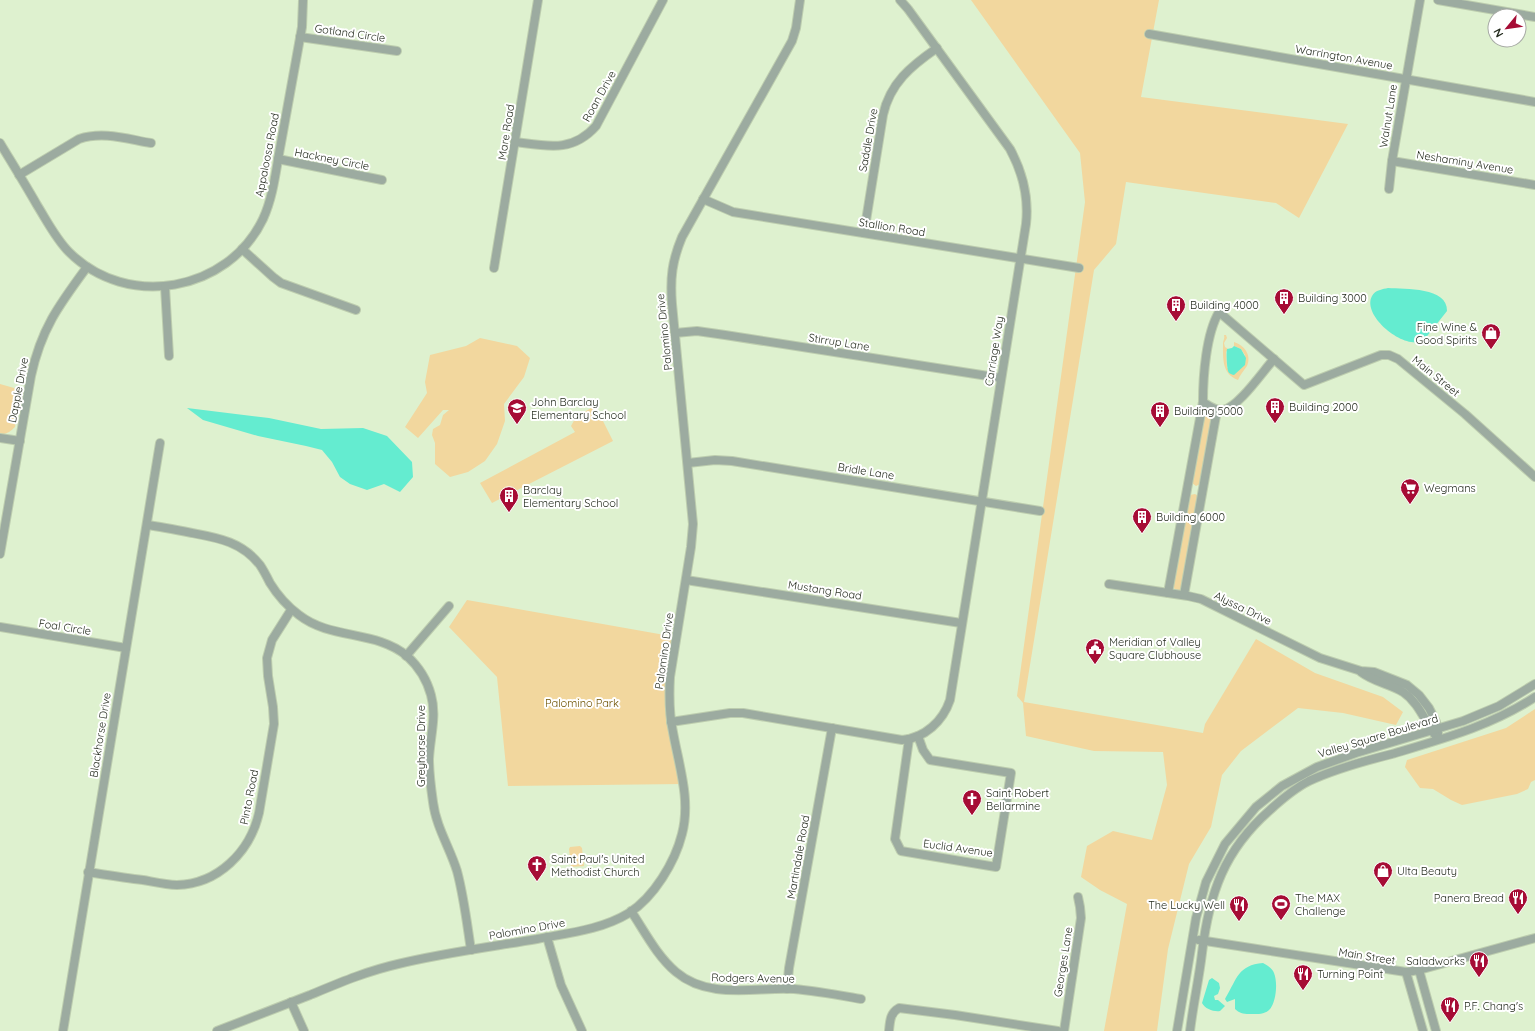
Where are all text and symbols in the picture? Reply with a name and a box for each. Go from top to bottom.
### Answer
north arrow [1487,8,1527,48]
street label: Gotland Circle [314,21,386,45]
text: N [1490,26,1506,40]
street label: Warrington Avenue [1294,42,1394,72]
street label: Roan Drive [579,68,619,124]
street label: Walnut Lane [1376,83,1400,149]
street label: Mare Road [495,103,517,161]
street label: Saddle Drive [856,107,880,173]
street label: Appaloosa Road [252,112,282,198]
street label: Hackney Circle [293,145,371,173]
street label: Neshaminy Avenue [1416,147,1514,177]
street label: Stallion Road [858,215,926,239]
building icon: Building 3000 [1273,287,1295,315]
place label: Building 3000 [1298,291,1367,305]
street label: Palomino Drive [653,293,675,371]
building icon: Building 4000 [1165,294,1187,322]
place label: Building 4000 [1190,298,1259,312]
street label: Carriage Way [982,315,1006,387]
place label: Fine Wine & Good Spirits [1415,320,1478,347]
shop icon: Fine Wine & Good Spirits [1480,322,1502,350]
street label: Stirrup Lane [807,330,871,354]
street label: Main Street [1409,352,1463,400]
street label: Dapple Drive [5,356,31,424]
place label: John Barclay Elementary School [531,395,626,422]
building icon: Building 2000 [1264,396,1286,424]
school or university icon: John Barclay Elementary School [506,397,528,425]
building icon: Building 5000 [1149,400,1171,428]
place label: Building 2000 [1289,400,1358,414]
place label: Building 5000 [1174,404,1243,418]
street label: Bridle Lane [837,460,895,482]
supermarket icon: Wegmans [1399,477,1421,505]
place label: Wegmans [1424,481,1476,495]
place label: Barclay Elementary School [523,483,618,510]
building icon: Barclay Elementary School [498,485,520,513]
building icon: Building 6000 [1131,506,1153,534]
place label: Building 6000 [1156,510,1225,524]
street label: Mustang Road [787,577,863,603]
street label: Alyssa Drive [1212,588,1274,628]
street label: Palomino Drive [652,612,676,690]
street label: Foal Circle [38,616,92,638]
place label: Meridian of Valley Square Clubhouse [1109,635,1201,662]
public building icon: Meridian of Valley Square Clubhouse [1084,637,1106,665]
street label: Blackhorse Drive [86,692,114,778]
park label: Palomino Park [545,696,619,710]
street label: Greyhorse Drive [414,705,428,787]
street label: Valley Square Boulevard [1316,711,1440,761]
street label: Pinto Road [237,768,261,826]
place label: Saint Robert Bellarmine [986,786,1049,813]
church icon: Saint Robert Bellarmine [961,788,983,816]
street label: Martindale Road [784,814,812,900]
street label: Euclid Avenue [922,836,994,860]
place label: Saint Paul's United Methodist Church [551,852,645,879]
church icon: Saint Paul's United Methodist Church [526,854,548,882]
shop icon: Ulta Beauty [1372,860,1394,888]
place label: Ulta Beauty [1397,864,1457,878]
restaurant icon: Panera Bread [1507,887,1529,915]
place label: The MAX Challenge [1295,891,1345,918]
place label: Panera Bread [1434,891,1504,905]
sports icon: The MAX Challenge [1270,893,1292,921]
restaurant icon: The Lucky Well [1228,894,1250,922]
place label: The Lucky Well [1148,898,1225,912]
street label: Palomino Drive [488,915,566,943]
street label: Georges Lane [1051,926,1075,998]
street label: Main Street [1337,945,1397,967]
restaurant icon: Saladworks [1468,950,1490,978]
place label: Saladworks [1406,954,1465,968]
restaurant icon: Turning Point [1292,963,1314,991]
place label: Turning Point [1317,967,1384,981]
street label: Rodgers Avenue [711,970,795,986]
restaurant icon: P.F. Chang's [1439,995,1461,1023]
place label: P.F. Chang's [1464,999,1523,1013]

